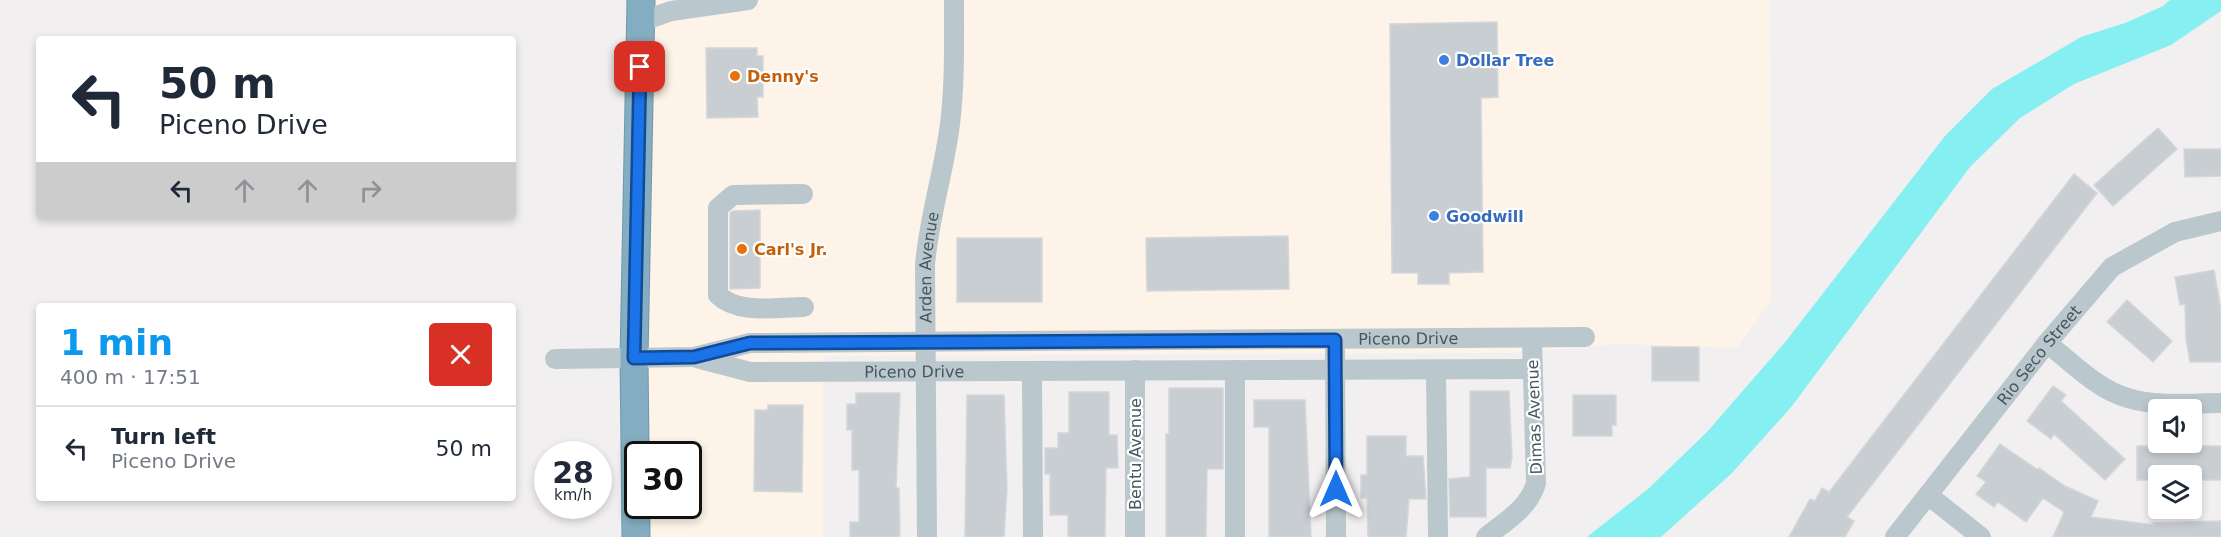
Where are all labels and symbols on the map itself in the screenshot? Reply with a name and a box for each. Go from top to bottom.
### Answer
pin [614,41,665,92]
place label: Dollar Tree [1456,51,1554,70]
marker: Dollar Tree [1437,53,1451,67]
place label: Denny's [747,67,819,86]
marker: Denny's [728,69,742,83]
place label: Goodwill [1446,207,1524,226]
marker: Goodwill [1427,209,1441,223]
street label: Arden Avenue [916,210,943,323]
place label: Carl's Jr. [754,240,828,259]
marker: Carl's Jr. [735,242,749,256]
street label: Rio Seco Street [1993,301,2085,409]
street label: Piceno Drive [1358,329,1458,349]
street label: Dimas Avenue [1523,359,1546,475]
street label: Piceno Drive [864,362,964,382]
street label: Bentu Avenue [1126,398,1145,510]
speed limit sign: 30 [624,441,702,519]
position arrow [1304,457,1368,521]

